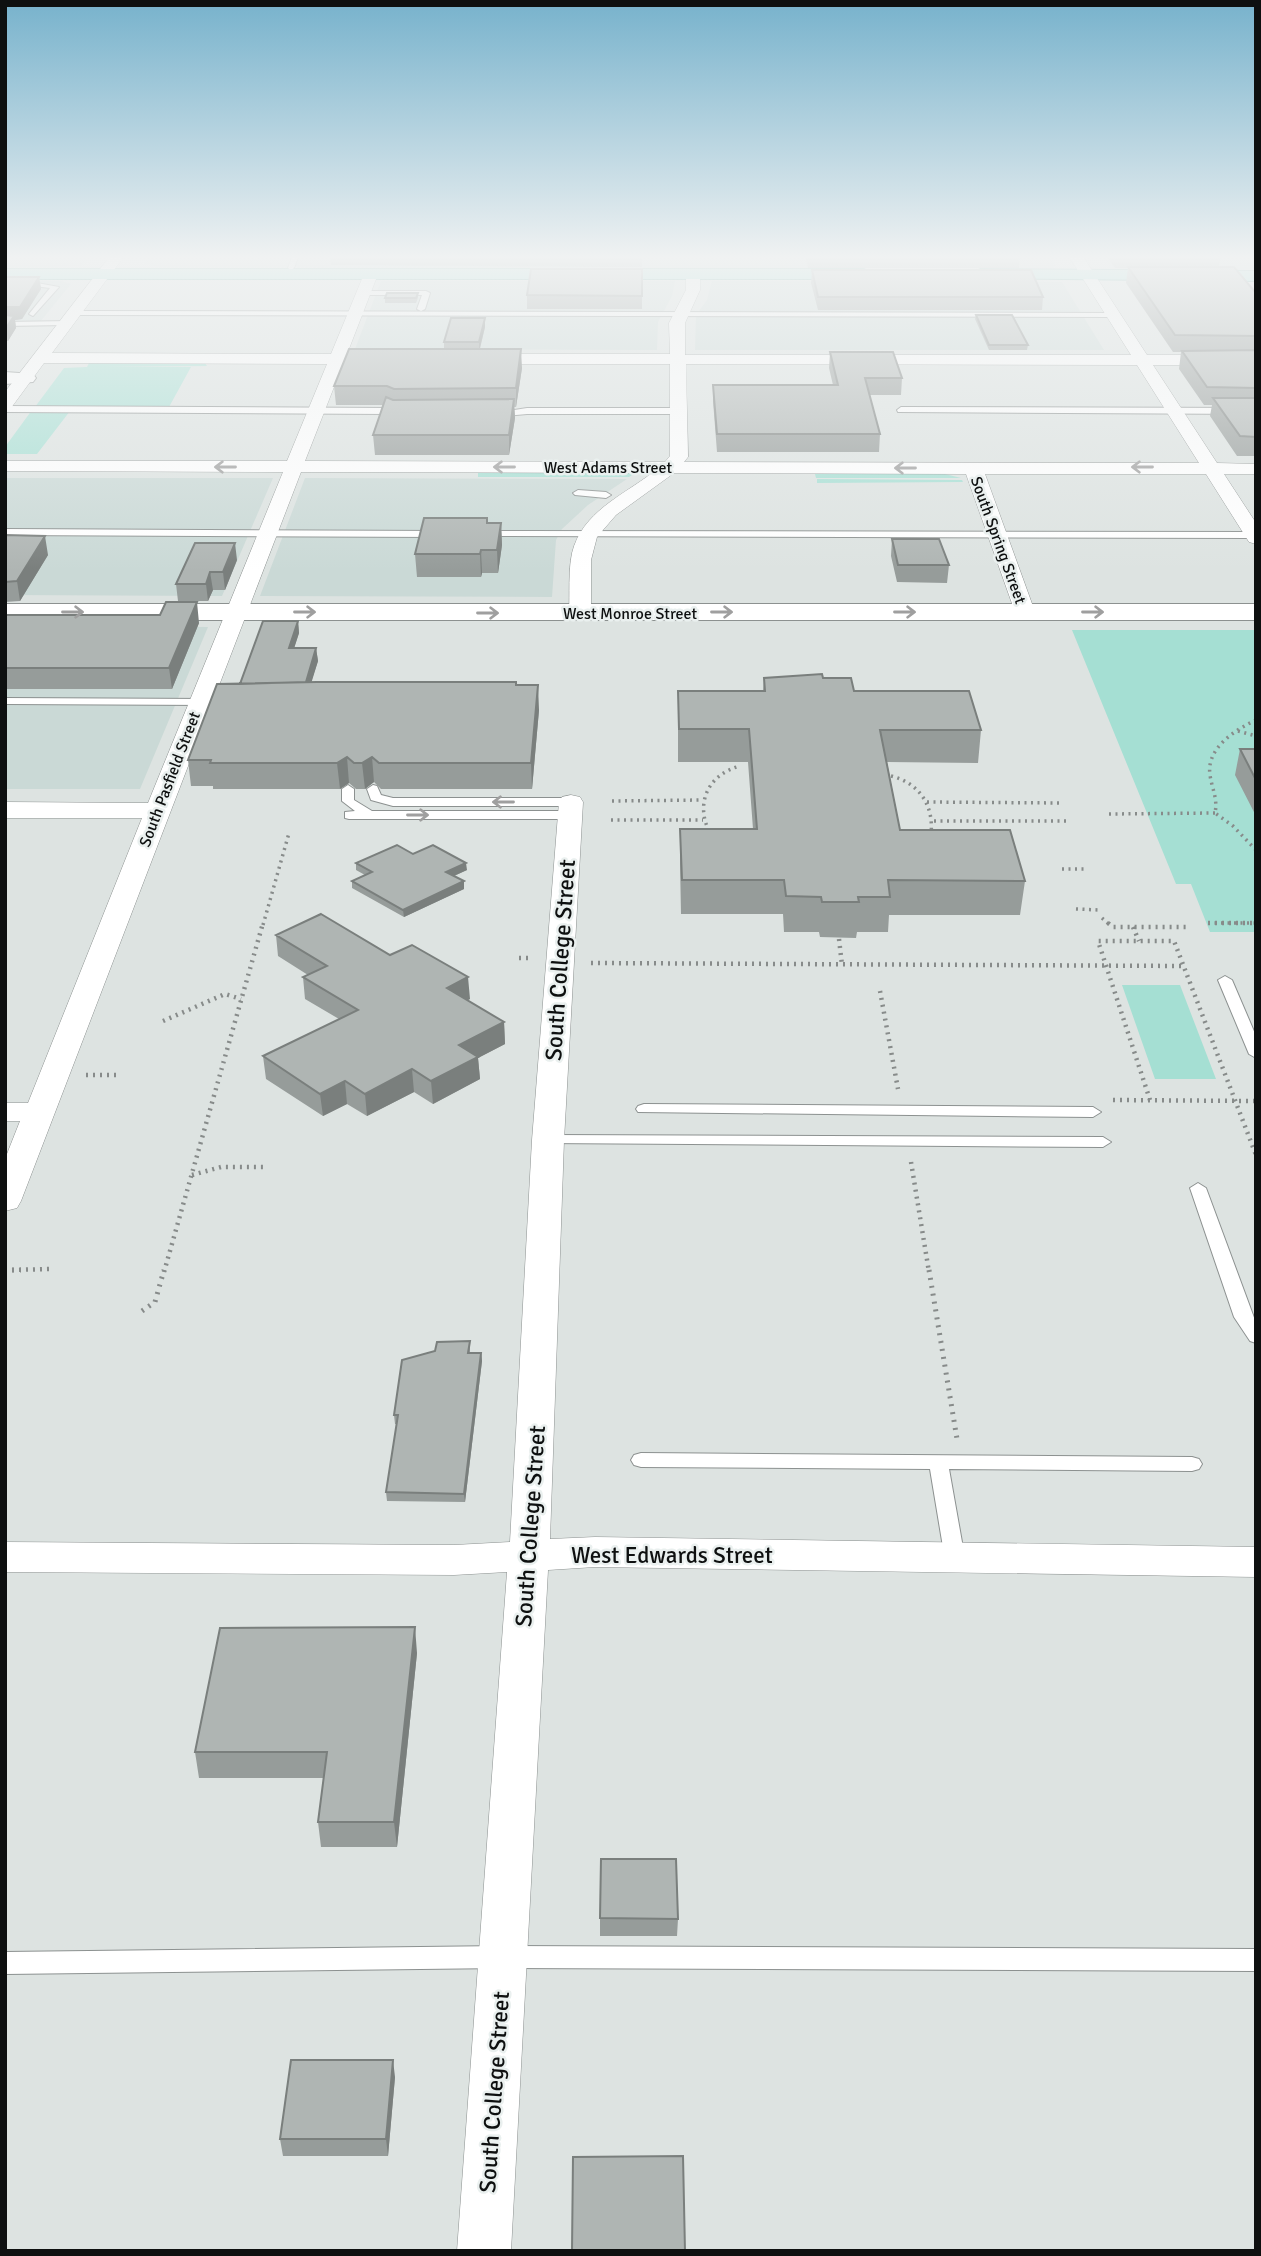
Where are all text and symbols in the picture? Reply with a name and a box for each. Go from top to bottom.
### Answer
street label: West Adams Street [544,458,673,478]
one-way arrow [213,460,236,474]
one-way arrow [492,460,515,474]
one-way arrow [1131,460,1154,474]
one-way arrow [893,461,916,475]
street label: South Spring Street [966,474,1031,607]
street label: West Monroe Street [563,604,697,624]
one-way arrow [62,605,85,619]
one-way arrow [294,605,317,619]
one-way arrow [710,605,733,619]
one-way arrow [893,605,916,619]
one-way arrow [1082,605,1105,619]
one-way arrow [476,606,499,620]
street label: South Pasfield Street [135,709,205,850]
one-way arrow [492,795,515,809]
one-way arrow [406,808,429,822]
street label: South College Street [539,858,582,1062]
street label: South College Street [509,1424,552,1628]
street label: West Edwards Street [571,1541,773,1570]
street label: South College Street [473,1990,516,2194]

